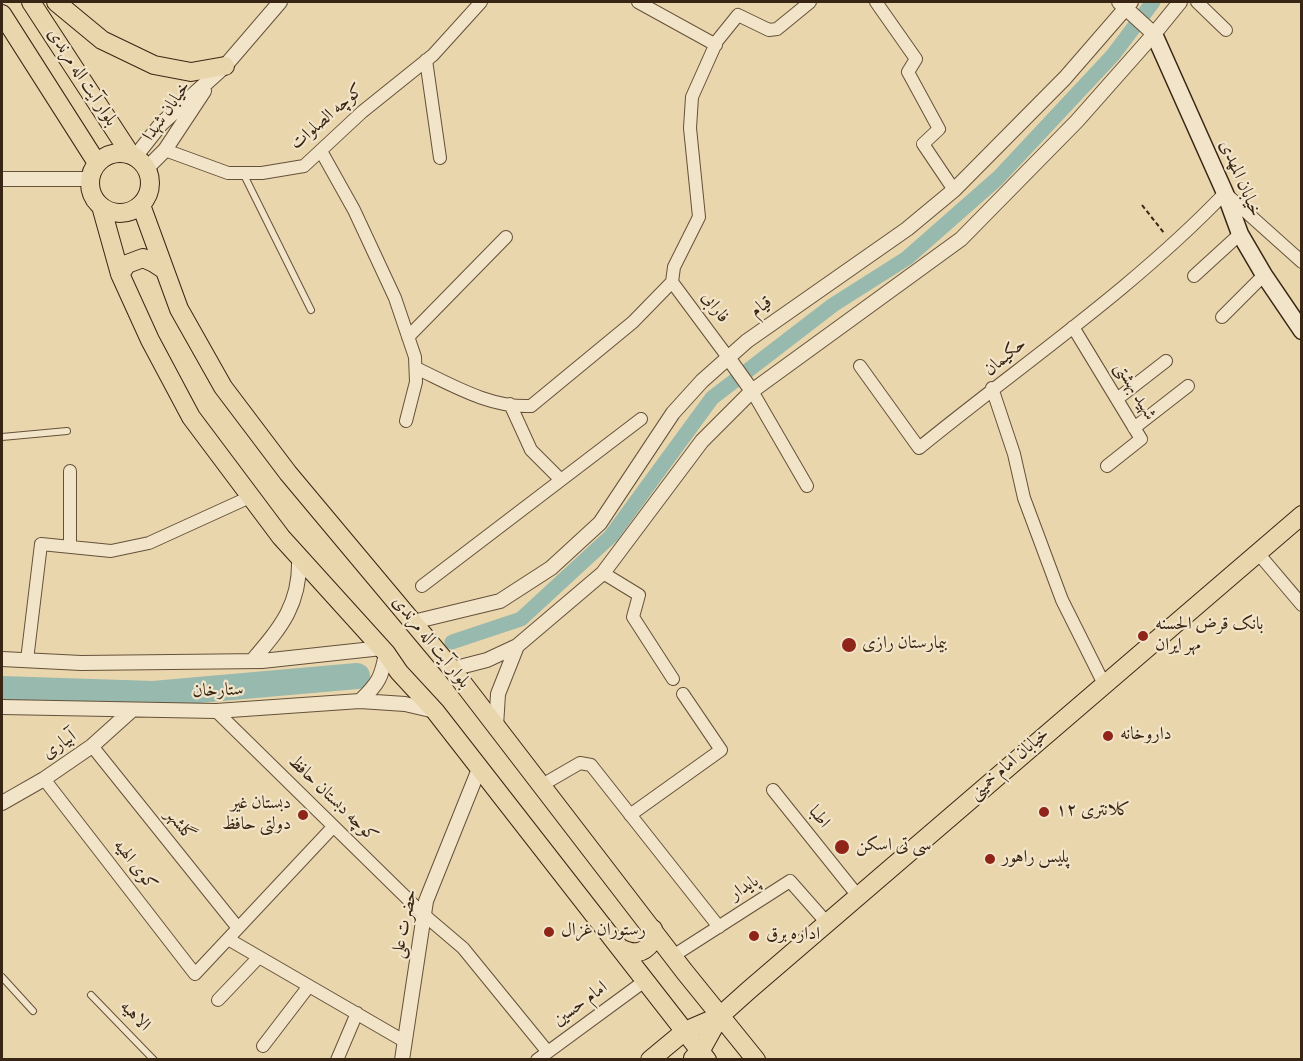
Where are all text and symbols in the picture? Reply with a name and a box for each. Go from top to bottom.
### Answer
street label: بلوار آیت اله مرندی [41,25,121,131]
street label: خیابان شهدا [139,78,197,146]
street label: کوچه الصلوات [287,80,369,156]
street label: خیابان المهدی [1213,137,1265,221]
street label: فارابی [695,288,733,328]
street label: قیام [747,293,777,323]
street label: حکیمان [980,334,1032,382]
street label: شهید بهشتی [1108,359,1160,425]
street label: بلوار آیت اله مرندی [386,592,474,694]
place label: بانک قرض الحسنه مهر ایران [1155,615,1264,658]
marker: بانک قرض الحسنه مهر ایران [1136,629,1150,643]
place label: بیمارستان رازی [862,634,947,656]
marker: بیمارستان رازی [840,636,858,654]
street label: ستارخان [192,680,244,704]
street label: خیابان امام خمینی [966,724,1054,806]
place label: داروخانه [1120,725,1172,747]
street label: آبیاری [39,727,81,765]
marker: داروخانه [1101,729,1115,743]
street label: کوچه دبستان حافظ [283,752,381,848]
place label: دبستان غیر دولتی حافظ [222,794,291,836]
place label: کلانتری ۱۲ [1056,801,1130,823]
street label: اطبا [802,802,834,834]
street label: گلشهر [159,805,199,847]
marker: کلانتری ۱۲ [1037,805,1051,819]
marker: دبستان غیر دولتی حافظ [296,808,310,822]
street label: کوی الهیه [107,836,161,896]
place label: سی تی اسکن [856,836,932,858]
marker: سی تی اسکن [833,838,851,856]
place label: پلیس راهور [1002,848,1069,870]
marker: پلیس راهور [983,852,997,866]
street label: پایدار [726,872,764,906]
street label: حضرت علی [388,887,424,961]
place label: رستوران غزال [561,921,646,943]
marker: رستوران غزال [542,925,556,939]
place label: اداره برق [766,925,820,947]
marker: اداره برق [747,929,761,943]
street label: امام حسین [549,978,613,1032]
street label: الاهیه [114,997,154,1037]

